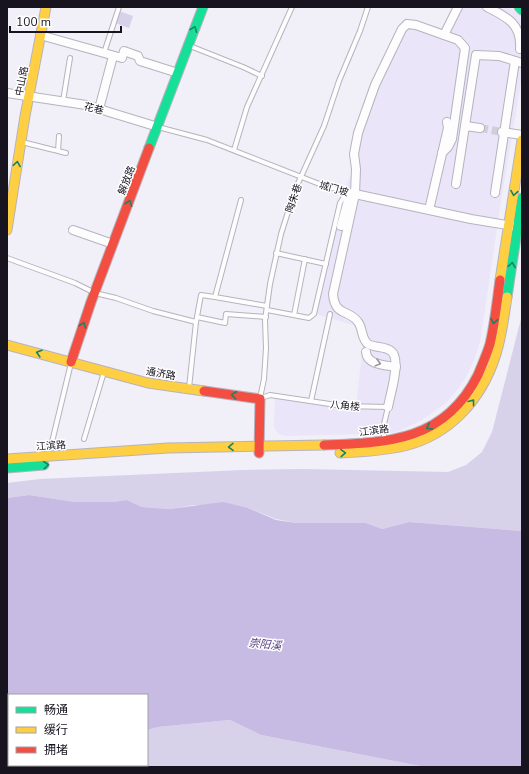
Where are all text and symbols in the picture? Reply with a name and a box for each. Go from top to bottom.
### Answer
scale bar [10,8,121,34]
text: 100 m [16,14,51,30]
one-way arrow [190,26,198,33]
street label: 中山路 [12,65,32,97]
street label: 花巷 [82,100,105,118]
one-way arrow [13,161,21,167]
street label: 解放路 [115,164,139,197]
street label: 城门坡 [317,178,350,200]
street label: 陶朱巷 [282,182,305,215]
one-way arrow [510,190,519,196]
one-way arrow [124,200,132,207]
one-way arrow [507,262,516,268]
one-way arrow [491,318,499,324]
one-way arrow [79,322,87,329]
one-way arrow [36,349,43,358]
one-way arrow [374,358,381,367]
street label: 通济路 [145,364,177,383]
one-way arrow [231,391,238,400]
street label: 八角楼 [329,398,360,414]
one-way arrow [467,399,474,406]
street label: 江滨路 [358,422,390,440]
one-way arrow [426,423,433,430]
street label: 江滨路 [36,438,67,454]
one-way arrow [228,443,234,451]
one-way arrow [340,448,346,457]
one-way arrow [43,460,49,469]
water label: 崇阳溪 [248,635,283,654]
legend [8,694,148,766]
text: 畅通 [44,702,68,718]
text: 缓行 [44,722,68,738]
text: 拥堵 [44,742,68,758]

